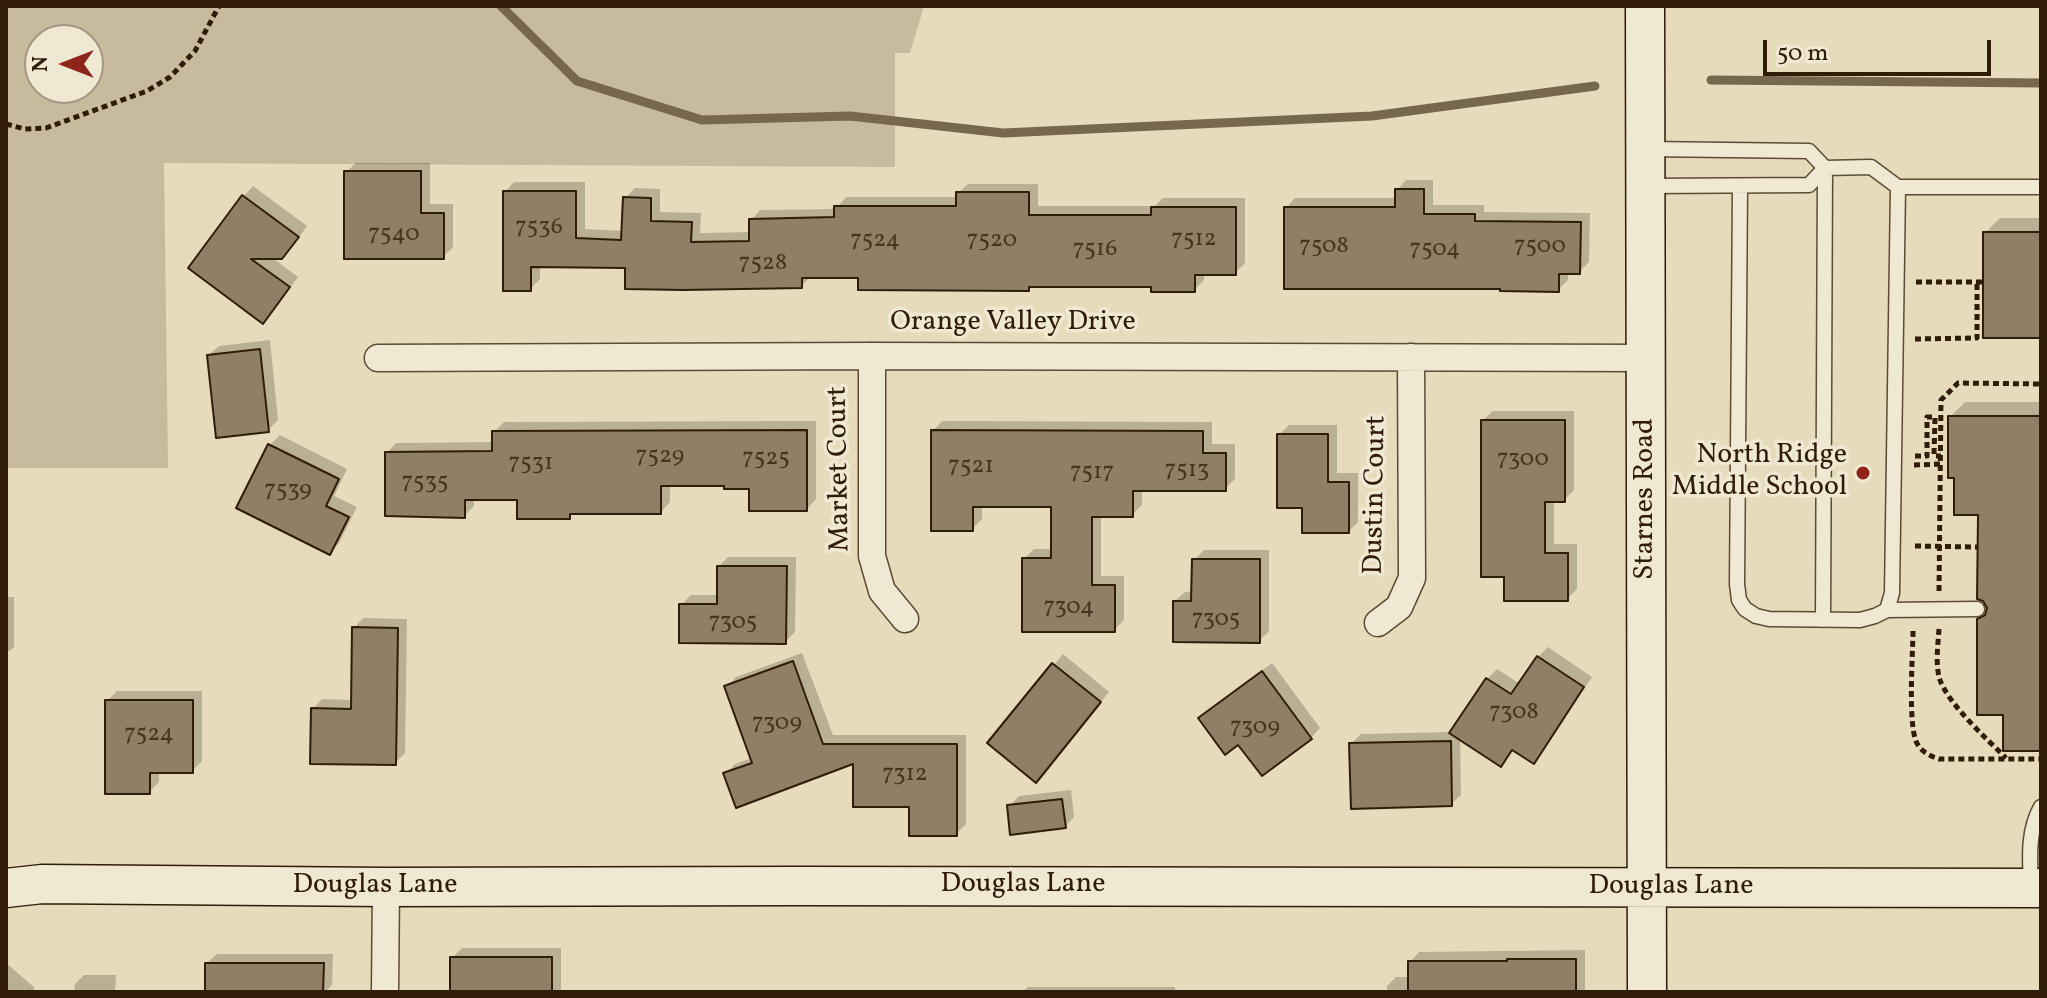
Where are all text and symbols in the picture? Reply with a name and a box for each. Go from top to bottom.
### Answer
north arrow [24,24,104,104]
scale bar [1767,24,1995,74]
text: 50 m [1777,37,1829,71]
text: N [26,56,57,72]
house number: 7536 [515,215,563,243]
house number: 7540 [368,222,420,250]
house number: 7512 [1171,227,1217,255]
house number: 7524 [850,228,900,256]
house number: 7520 [967,228,1017,256]
house number: 7508 [1299,234,1349,262]
house number: 7500 [1514,234,1566,262]
house number: 7516 [1073,237,1117,265]
house number: 7504 [1410,237,1460,265]
house number: 7528 [739,251,787,279]
street label: Orange Valley Drive [890,307,1136,341]
street label: Market Court [823,386,859,552]
street label: Dustin Court [1359,415,1395,575]
street label: Starnes Road [1630,418,1664,580]
place label: North Ridge Middle School [1672,440,1847,506]
house number: 7529 [636,444,684,472]
house number: 7525 [742,446,790,474]
house number: 7300 [1497,447,1549,475]
house number: 7531 [509,451,553,479]
house number: 7521 [948,454,994,482]
house number: 7513 [1165,458,1209,486]
house number: 7517 [1070,460,1114,488]
marker: North Ridge Middle School [1854,464,1872,482]
house number: 7535 [401,470,449,498]
house number: 7539 [264,478,312,506]
house number: 7304 [1044,595,1094,623]
house number: 7305 [1192,607,1240,635]
house number: 7305 [709,610,757,638]
house number: 7308 [1489,700,1539,728]
house number: 7309 [752,711,802,739]
house number: 7309 [1230,715,1280,743]
house number: 7524 [124,722,174,750]
house number: 7312 [882,762,928,790]
street label: Douglas Lane [941,869,1105,903]
street label: Douglas Lane [293,870,457,904]
street label: Douglas Lane [1589,871,1753,905]

